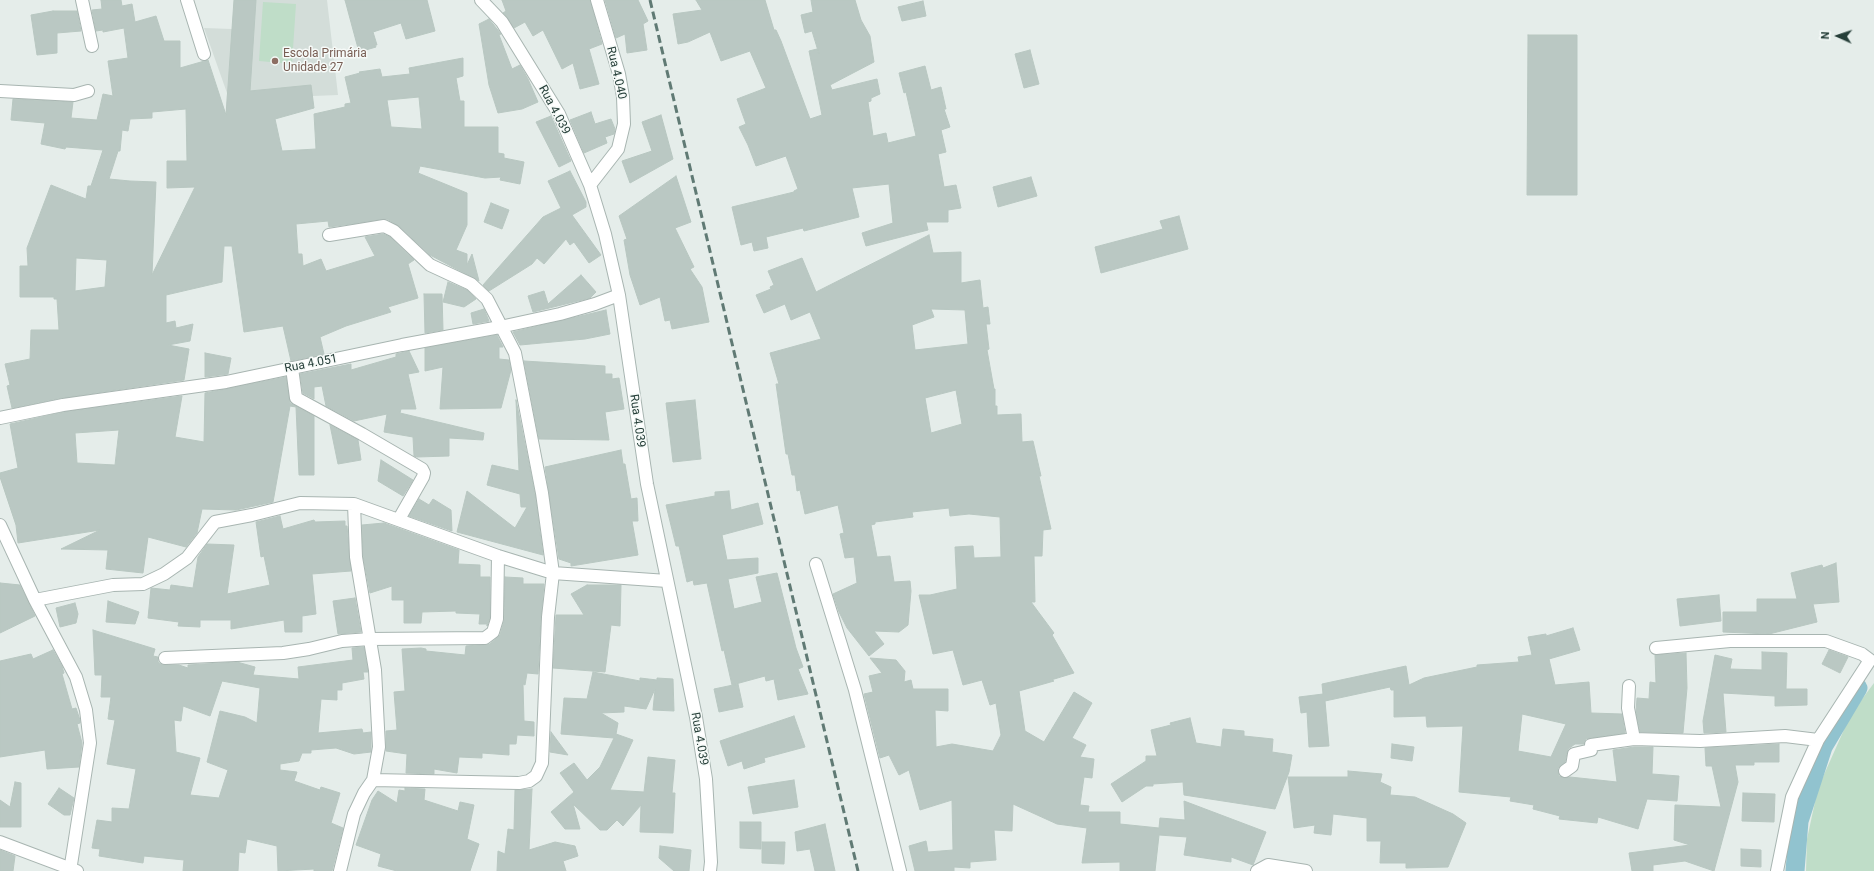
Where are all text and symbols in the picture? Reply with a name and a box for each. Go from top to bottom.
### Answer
north arrow [1818,16,1858,56]
text: N [1819,31,1832,40]
street label: Rua 4.040 [603,45,629,101]
place label: Escola Primária Unidade 27 [283,47,367,75]
marker: Escola Primária Unidade 27 [270,56,280,66]
street label: Rua 4.039 [535,83,573,137]
street label: Rua 4.051 [283,352,339,376]
street label: Rua 4.039 [626,393,648,449]
street label: Rua 4.039 [687,711,711,767]

